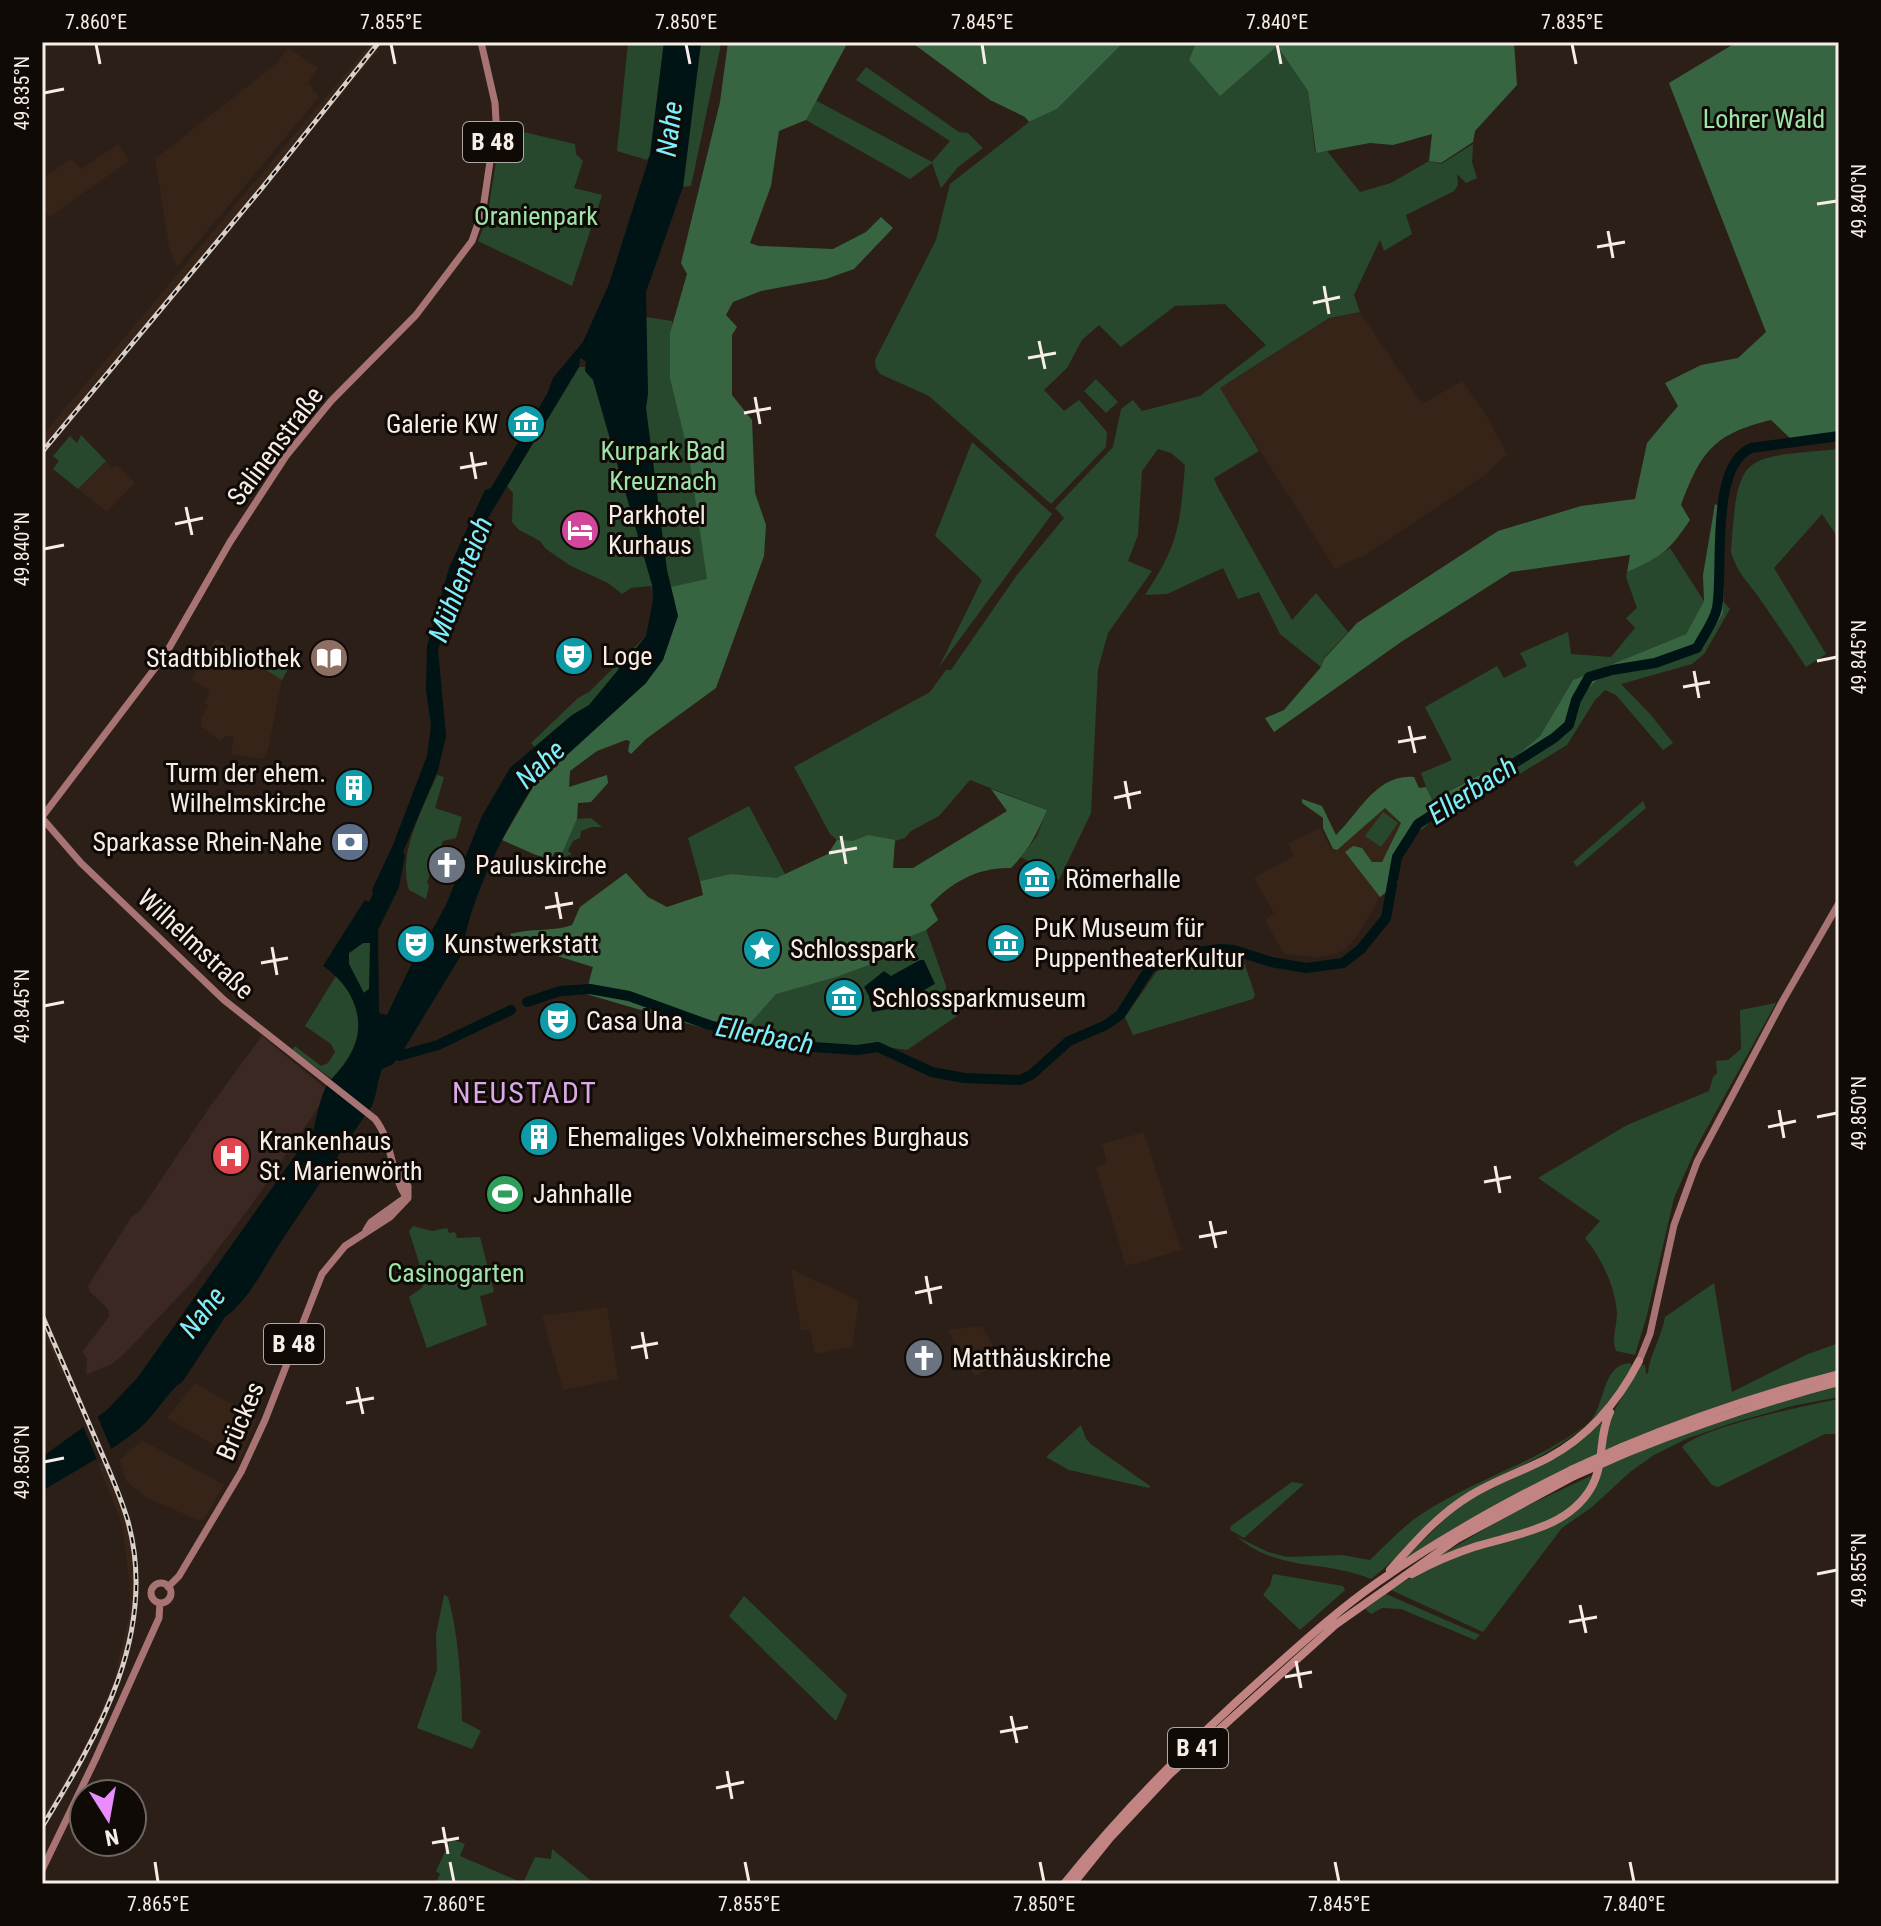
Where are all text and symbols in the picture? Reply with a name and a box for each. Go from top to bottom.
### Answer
text: 7.860°E [65,10,127,34]
text: 7.855°E [360,10,422,34]
text: 7.850°E [655,10,717,34]
text: 7.845°E [951,10,1013,34]
text: 7.840°E [1246,10,1308,34]
text: 7.835°E [1541,10,1603,34]
text: 49.835°N [10,56,34,130]
water label: Nahe [650,99,689,159]
park label: Lohrer Wald [1703,104,1825,134]
road number: B 48 [463,122,523,162]
text: 49.840°N [1847,164,1871,238]
park label: Oranienpark [474,201,598,231]
street label: Salinenstraße [221,381,329,511]
museum icon: Galerie KW [505,403,547,445]
place label: Galerie KW [386,409,498,439]
park label: Kurpark Bad Kreuznach [601,436,725,496]
place label: Parkhotel Kurhaus [608,500,706,560]
hotel icon: Parkhotel Kurhaus [559,509,601,551]
text: 49.840°N [10,512,34,586]
water label: Mühlenteich [421,512,499,646]
text: 49.845°N [1847,620,1871,694]
theatre icon: Loge [553,635,595,677]
library icon: Stadtbibliothek [308,637,350,679]
place label: Loge [602,641,652,671]
place label: Stadtbibliothek [146,643,301,673]
water label: Nahe [509,733,572,795]
water label: Ellerbach [1422,750,1523,831]
place label: Turm der ehem. Wilhelmskirche [165,758,326,818]
building icon: Turm der ehem. Wilhelmskirche [333,767,375,809]
bank icon: Sparkasse Rhein-Nahe [329,821,371,863]
place label: Sparkasse Rhein-Nahe [92,827,322,857]
church icon: Pauluskirche [426,844,468,886]
place label: Pauluskirche [475,850,607,880]
museum icon: Römerhalle [1016,858,1058,900]
place label: Römerhalle [1065,864,1181,894]
street label: Wilhelmstraße [132,883,260,1005]
place label: PuK Museum für PuppentheaterKultur [1034,913,1245,973]
museum icon: PuK Museum für PuppentheaterKultur [985,922,1027,964]
theatre icon: Kunstwerkstatt [395,923,437,965]
place icon: Schlosspark [741,928,783,970]
place label: Kunstwerkstatt [444,929,599,959]
place label: Schlosspark [790,934,916,964]
text: 49.845°N [10,969,34,1043]
museum icon: Schlossparkmuseum [823,977,865,1019]
place label: Schlossparkmuseum [872,983,1086,1013]
theatre icon: Casa Una [537,1000,579,1042]
place label: Casa Una [586,1006,683,1036]
water label: Ellerbach [713,1010,817,1061]
district label: NEUSTADT [452,1075,598,1110]
text: 49.850°N [1847,1076,1871,1150]
building icon: Ehemaliges Volxheimersches Burghaus [518,1116,560,1158]
place label: Ehemaliges Volxheimersches Burghaus [567,1122,969,1152]
place label: Krankenhaus St. Marienwörth [259,1126,423,1186]
hospital icon: Krankenhaus St. Marienwörth [210,1135,252,1177]
sports icon: Jahnhalle [484,1173,526,1215]
place label: Jahnhalle [533,1179,632,1209]
park label: Casinogarten [388,1258,524,1288]
water label: Nahe [172,1280,233,1344]
road number: B 48 [264,1324,324,1364]
church icon: Matthäuskirche [903,1337,945,1379]
place label: Matthäuskirche [952,1343,1111,1373]
street label: Brückes [210,1377,270,1465]
text: 49.850°N [10,1425,34,1499]
text: 49.855°N [1847,1533,1871,1607]
road number: B 41 [1168,1728,1228,1768]
north arrow [68,1778,148,1858]
text: N [103,1824,121,1851]
text: 7.865°E [127,1892,189,1916]
text: 7.860°E [423,1892,485,1916]
text: 7.855°E [718,1892,780,1916]
text: 7.850°E [1013,1892,1075,1916]
text: 7.845°E [1308,1892,1370,1916]
text: 7.840°E [1603,1892,1665,1916]

